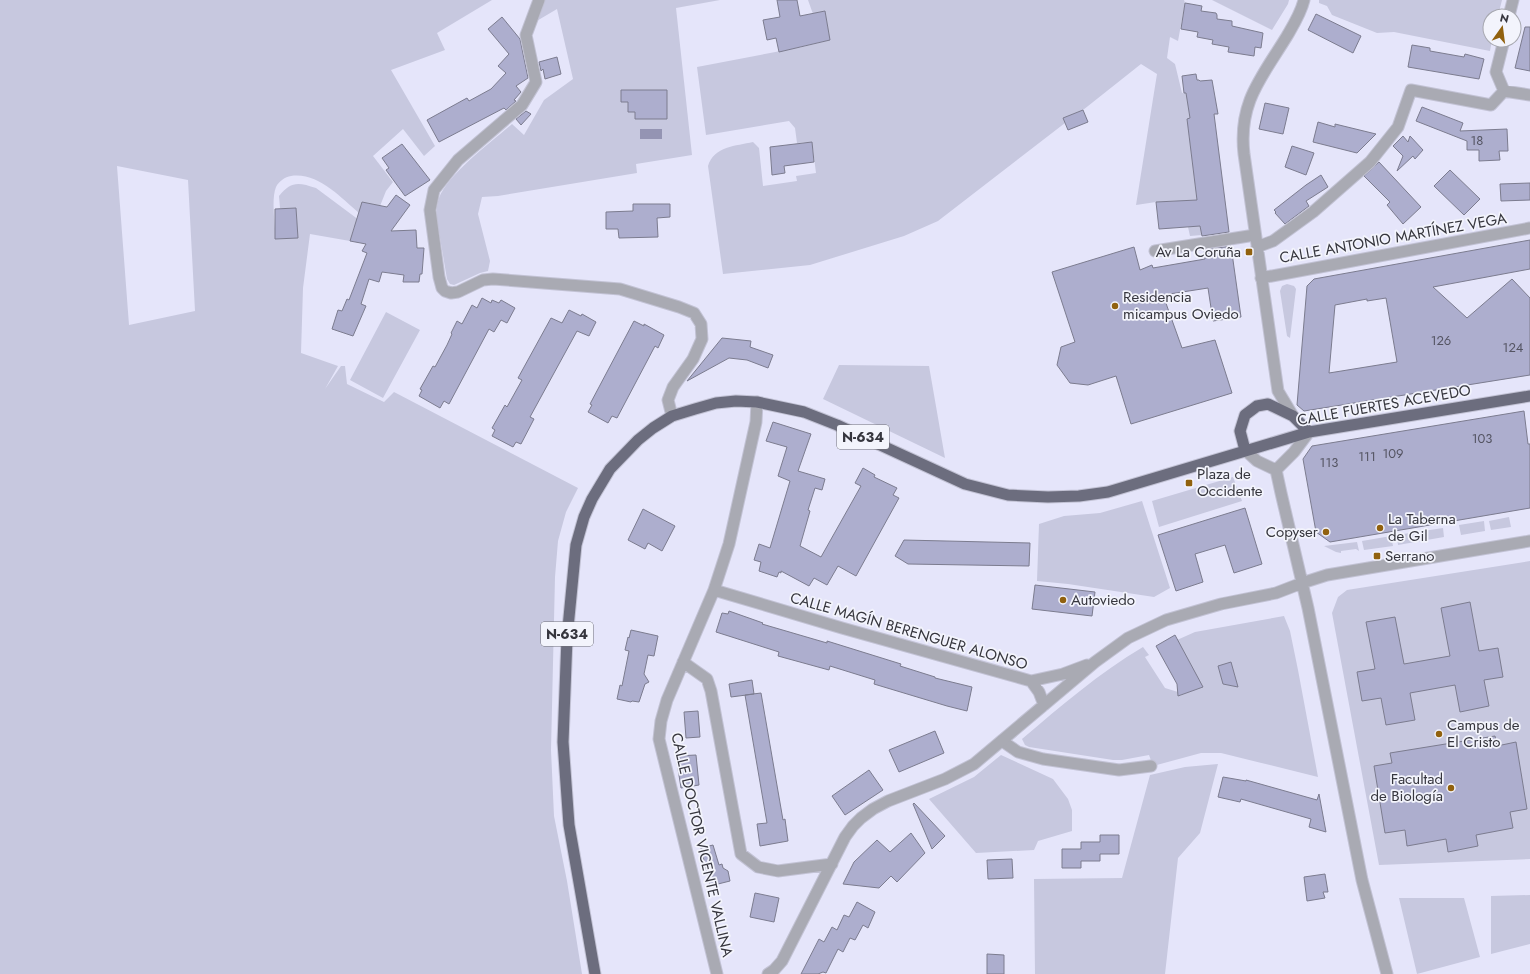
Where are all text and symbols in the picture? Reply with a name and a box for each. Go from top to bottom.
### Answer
north arrow [1482,8,1522,48]
text: N [1498,9,1511,27]
house number: 18 [1471,131,1483,150]
street label: CALLE ANTONIO MARTÍNEZ VEGA [1278,207,1508,269]
place label: Av La Coruña [1156,241,1241,263]
marker: Av La Coruña [1244,247,1254,257]
place label: Residencia micampus Oviedo [1123,286,1239,325]
marker: Residencia micampus Oviedo [1110,301,1120,311]
house number: 126 [1431,331,1451,350]
house number: 124 [1503,338,1524,357]
street label: CALLE FUERTES ACEVEDO [1295,379,1473,431]
road number: N-634 [837,425,889,449]
house number: 103 [1472,429,1492,448]
house number: 109 [1382,444,1404,463]
house number: 111 [1358,447,1376,466]
house number: 113 [1320,453,1338,472]
place label: Plaza de Occidente [1197,463,1263,502]
marker: Plaza de Occidente [1184,478,1194,488]
place label: La Taberna de Gil [1388,508,1456,547]
place label: Copyser [1266,521,1319,543]
marker: La Taberna de Gil [1375,523,1385,533]
marker: Copyser [1321,527,1331,537]
place label: Serrano [1385,545,1435,567]
marker: Serrano [1372,551,1382,561]
street label: CALLE MAGÍN BERENGUER ALONSO [788,587,1030,676]
place label: Autoviedo [1071,589,1135,611]
marker: Autoviedo [1058,595,1068,605]
road number: N-634 [541,622,593,646]
place label: Campus de El Cristo [1447,714,1520,753]
marker: Campus de El Cristo [1434,729,1444,739]
street label: CALLE DOCTOR VICENTE VALLINA [665,731,739,959]
place label: Facultad de Biología [1370,768,1443,807]
marker: Facultad de Biología [1446,783,1456,793]

